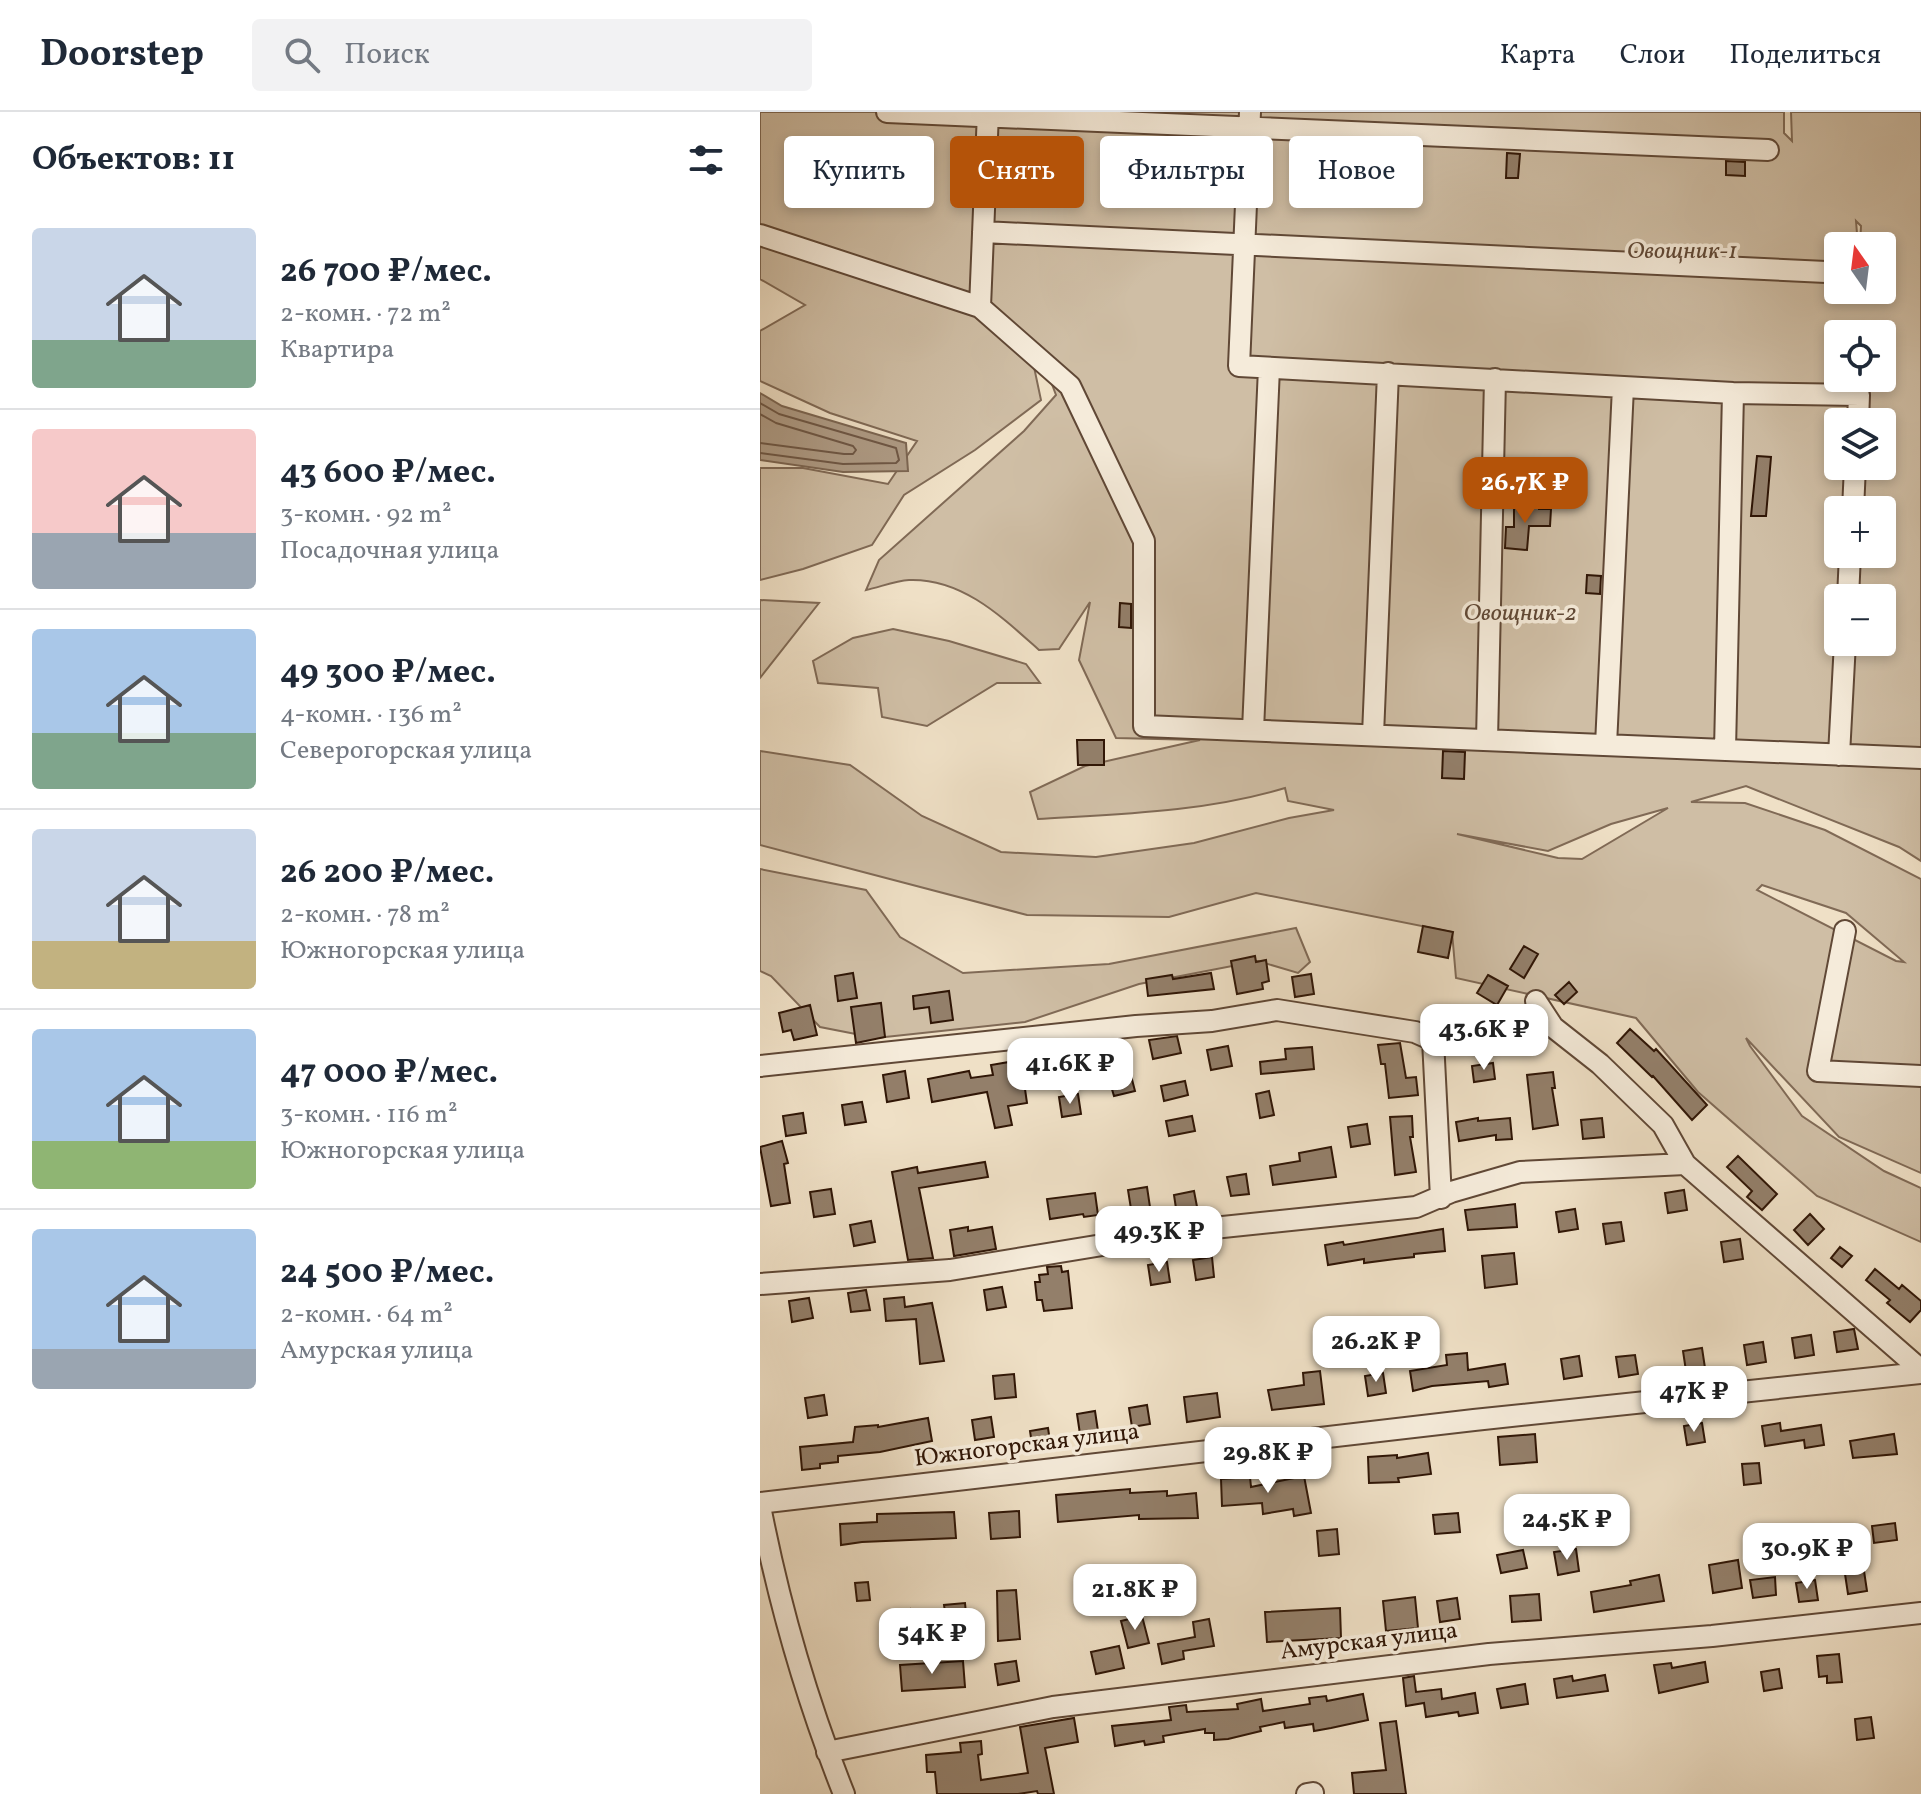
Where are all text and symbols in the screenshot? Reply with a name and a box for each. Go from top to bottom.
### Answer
search box [252,19,812,91]
text: Doorstep [40,29,204,82]
icon: search [280,33,324,77]
text: Поиск [344,34,430,76]
text: Карта [1500,36,1576,75]
text: Слои [1620,36,1685,75]
text: Поделиться [1729,36,1881,75]
chip: Купить [784,136,934,208]
chip: Снять [950,136,1084,208]
chip: Фильтры [1100,136,1273,208]
chip: Новое [1289,136,1423,208]
text: Объектов: 11 [32,137,235,184]
icon: filters [684,138,728,182]
north arrow [1824,232,1896,304]
map controls [1824,232,1896,656]
park label: Овощник-1 [1627,235,1737,269]
text: 26 700 ₽/мес. [280,249,492,296]
icon: home [96,260,192,356]
text: 2-комн. · 72 m² [280,296,451,332]
button: locate [1824,320,1896,392]
text: Квартира [280,332,394,368]
button: layers [1824,408,1896,480]
text: 43 600 ₽/мес. [280,450,496,497]
pin: 26.7K ₽ [1451,457,1599,525]
icon: home [96,461,192,557]
text: 26.7K ₽ [1481,465,1569,501]
button: + [1824,496,1896,568]
text: 3-комн. · 92 m² [280,497,452,533]
text: Посадочная улица [280,533,499,569]
button: − [1824,584,1896,656]
park label: Овощник-2 [1463,597,1577,631]
text: 49 300 ₽/мес. [280,650,496,697]
icon: home [96,661,192,757]
text: 4-комн. · 136 m² [280,697,462,733]
text: Северогорская улица [280,733,532,769]
text: 26 200 ₽/мес. [280,850,494,897]
icon: home [96,861,192,957]
text: 2-комн. · 78 m² [280,897,450,933]
text: Южногорская улица [280,933,525,969]
pin: 43.6K ₽ [1410,1004,1558,1072]
text: 43.6K ₽ [1438,1012,1530,1048]
pin: 41.6K ₽ [996,1038,1144,1106]
text: 41.6K ₽ [1025,1046,1115,1082]
text: 47 000 ₽/мес. [280,1050,498,1097]
icon: home [96,1061,192,1157]
text: 3-комн. · 116 m² [280,1097,458,1133]
text: Южногорская улица [280,1133,525,1169]
pin: 49.3K ₽ [1085,1206,1233,1274]
text: 49.3K ₽ [1113,1214,1205,1250]
text: 24 500 ₽/мес. [280,1250,494,1297]
icon: home [96,1261,192,1357]
text: 2-комн. · 64 m² [280,1297,453,1333]
pin: 26.2K ₽ [1302,1316,1450,1384]
text: 26.2K ₽ [1331,1324,1421,1360]
text: Амурская улица [280,1333,473,1369]
pin: 47K ₽ [1638,1366,1750,1434]
text: 47K ₽ [1659,1374,1729,1410]
street label: Южногорская улица [913,1415,1141,1477]
pin: 29.8K ₽ [1194,1427,1342,1495]
text: 29.8K ₽ [1222,1435,1314,1471]
pin: 24.5K ₽ [1493,1494,1641,1562]
text: 24.5K ₽ [1522,1502,1612,1538]
pin: 30.9K ₽ [1733,1523,1881,1591]
text: 30.9K ₽ [1761,1531,1853,1567]
pin: 21.8K ₽ [1061,1564,1209,1632]
text: 21.8K ₽ [1091,1572,1179,1608]
pin: 54K ₽ [876,1608,988,1676]
street label: Амурская улица [1278,1614,1460,1670]
text: 54K ₽ [897,1616,967,1652]

